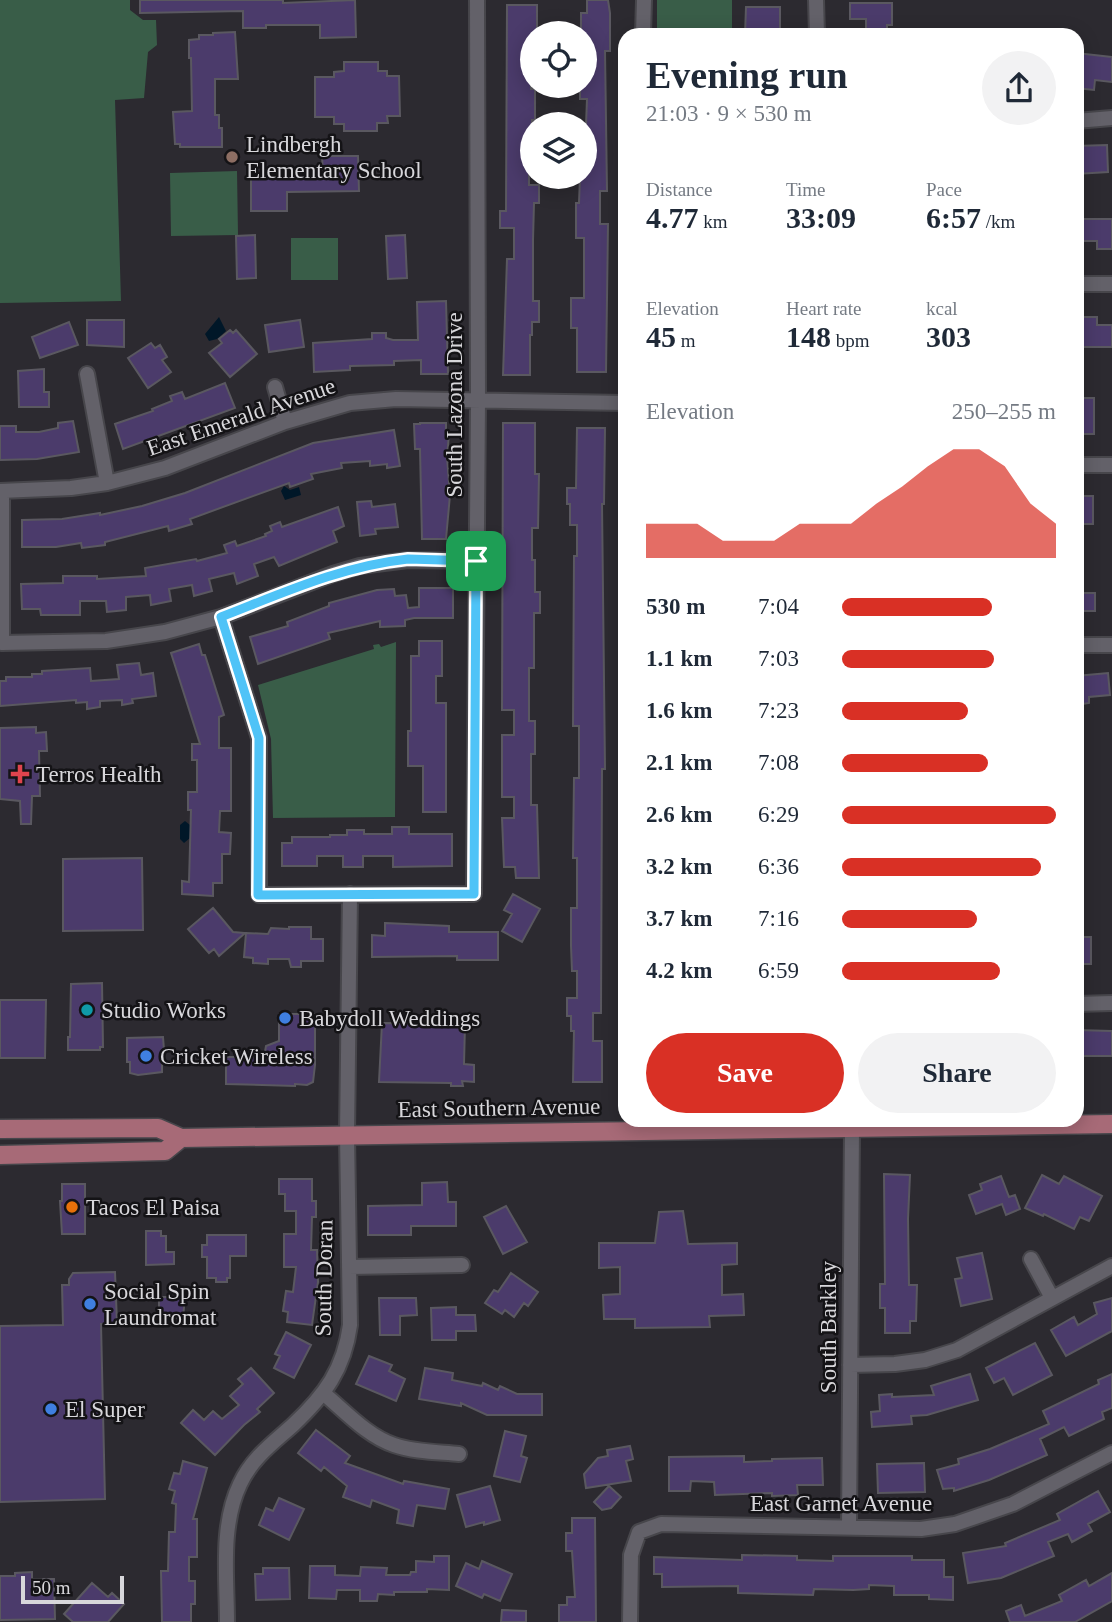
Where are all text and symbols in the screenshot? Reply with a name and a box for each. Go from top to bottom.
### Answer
map controls [520,21,597,189]
button: locate [520,21,597,98]
button: share [982,51,1056,125]
text: Evening run [646,54,848,96]
text: 21:03 · 9 × 530 m [646,101,812,126]
button: layers [520,112,597,189]
place label: Lindbergh Elementary School [246,132,422,183]
marker: Lindbergh Elementary School [224,149,240,165]
text: Distance [646,179,712,200]
text: Time [786,179,825,200]
text: Pace [926,179,962,200]
text: 4.77 [646,201,699,234]
text: 33:09 [786,201,856,234]
text: 6:57 [926,201,981,234]
text: km [699,211,728,232]
text: /km [981,211,1015,232]
text: Elevation [646,298,719,319]
text: Heart rate [786,298,861,319]
text: kcal [926,298,958,319]
street label: South Lazona Drive [442,312,467,498]
text: 45 [646,320,676,353]
text: 148 [786,320,831,353]
text: 303 [926,320,971,353]
text: m [676,330,696,351]
text: bpm [831,330,870,351]
street label: East Emerald Avenue [144,373,338,461]
text: Elevation [646,399,734,424]
text: 250–255 m [952,399,1056,424]
pin [446,531,506,591]
icon: arrive [457,542,495,580]
text: 530 m [646,594,705,619]
text: 7:04 [758,594,799,619]
text: 1.1 km [646,646,712,671]
text: 7:03 [758,646,799,671]
text: 1.6 km [646,698,712,723]
text: 7:23 [758,698,799,723]
text: 2.1 km [646,750,712,775]
text: 7:08 [758,750,799,775]
place label: Terros Health [36,762,162,787]
marker: Terros Health [10,764,30,784]
text: 2.6 km [646,802,712,827]
text: 6:29 [758,802,799,827]
text: 3.2 km [646,854,712,879]
text: 6:36 [758,854,799,879]
text: 3.7 km [646,906,712,931]
text: 7:16 [758,906,799,931]
text: 4.2 km [646,958,712,983]
text: 6:59 [758,958,799,983]
place label: Studio Works [101,998,226,1023]
marker: Studio Works [79,1002,95,1018]
place label: Babydoll Weddings [299,1006,480,1031]
marker: Babydoll Weddings [277,1010,293,1026]
button: Save [646,1033,844,1113]
button: Share [858,1033,1056,1113]
place label: Cricket Wireless [160,1044,313,1069]
marker: Cricket Wireless [138,1048,154,1064]
street label: East Southern Avenue [397,1094,601,1122]
place label: Tacos El Paisa [86,1195,220,1220]
marker: Tacos El Paisa [64,1199,80,1215]
street label: South Doran [310,1219,338,1337]
street label: South Barkley [816,1260,841,1393]
place label: Social Spin Laundromat [104,1279,217,1330]
marker: Social Spin Laundromat [82,1296,98,1312]
place label: El Super [65,1397,145,1422]
marker: El Super [43,1401,59,1417]
street label: East Garnet Avenue [750,1491,932,1516]
scale bar [21,1573,124,1605]
text: 50 m [32,1577,71,1598]

